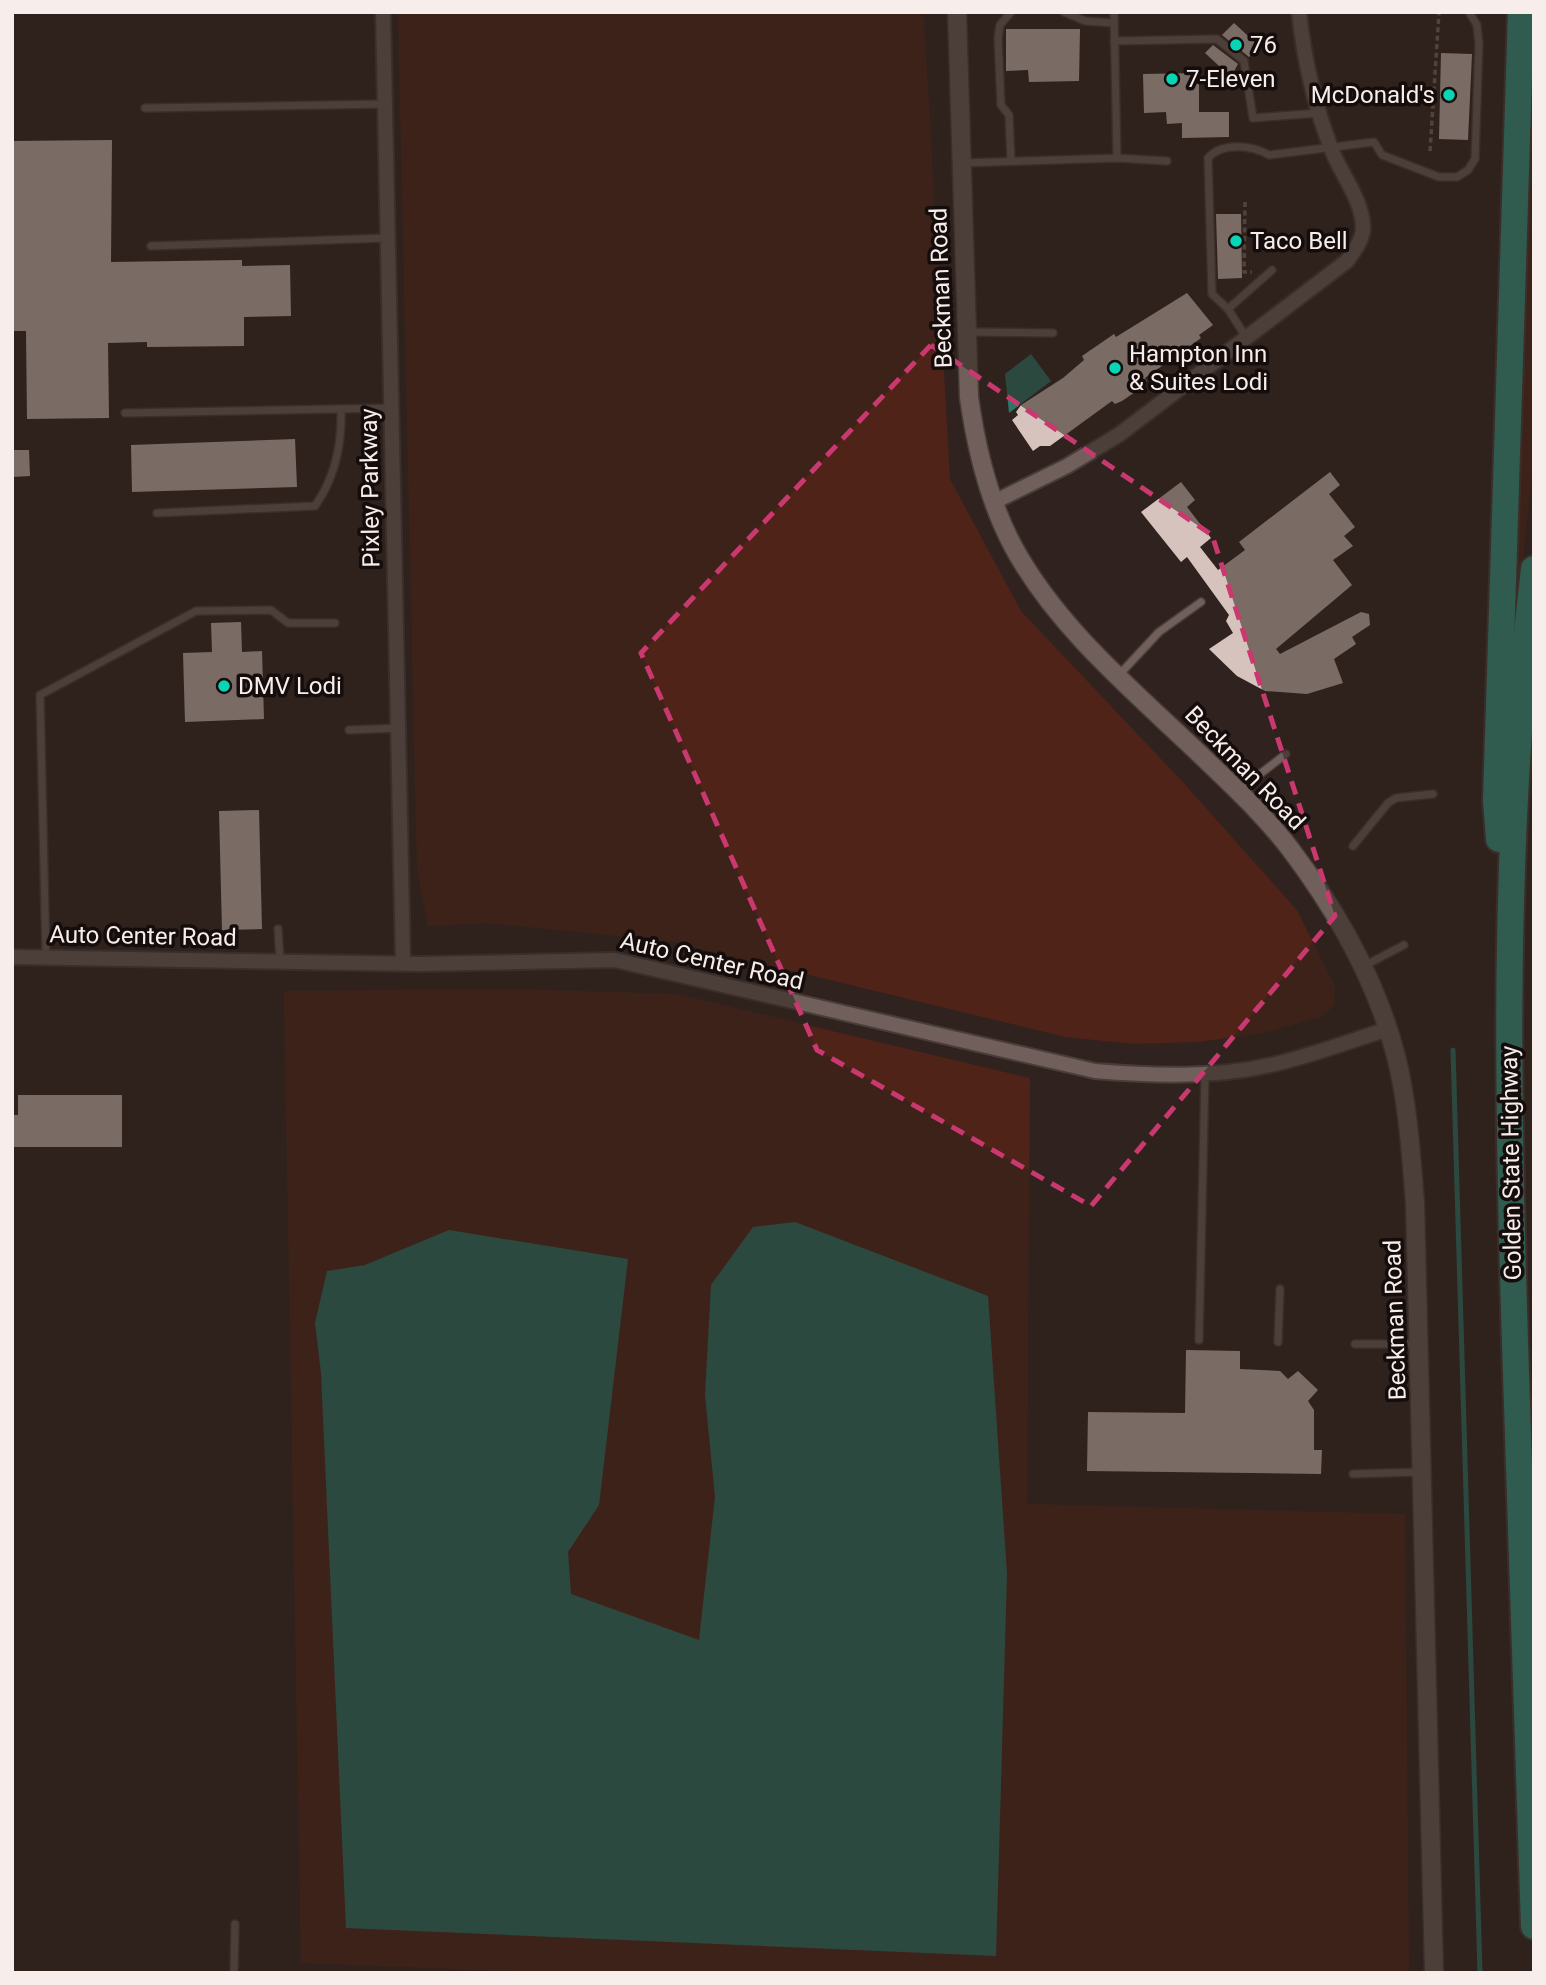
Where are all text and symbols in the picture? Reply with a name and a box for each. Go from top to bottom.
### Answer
place label: 76 [1250,31,1277,59]
marker: 76 [1228,37,1244,53]
place label: 7-Eleven [1186,65,1276,93]
marker: 7-Eleven [1164,71,1180,87]
place label: McDonald's [1311,81,1435,109]
marker: McDonald's [1441,87,1457,103]
street label: Beckman Road [924,207,958,369]
place label: Taco Bell [1250,227,1348,255]
marker: Taco Bell [1228,233,1244,249]
place label: Hampton Inn & Suites Lodi [1129,340,1268,396]
marker: Hampton Inn & Suites Lodi [1107,360,1123,376]
street label: Pixley Parkway [355,408,385,568]
place label: DMV Lodi [238,672,342,700]
marker: DMV Lodi [216,678,232,694]
street label: Beckman Road [1179,700,1311,836]
street label: Auto Center Road [49,920,237,952]
street label: Auto Center Road [618,926,806,996]
street label: Golden State Highway [1495,1045,1527,1281]
street label: Beckman Road [1378,1239,1412,1401]

